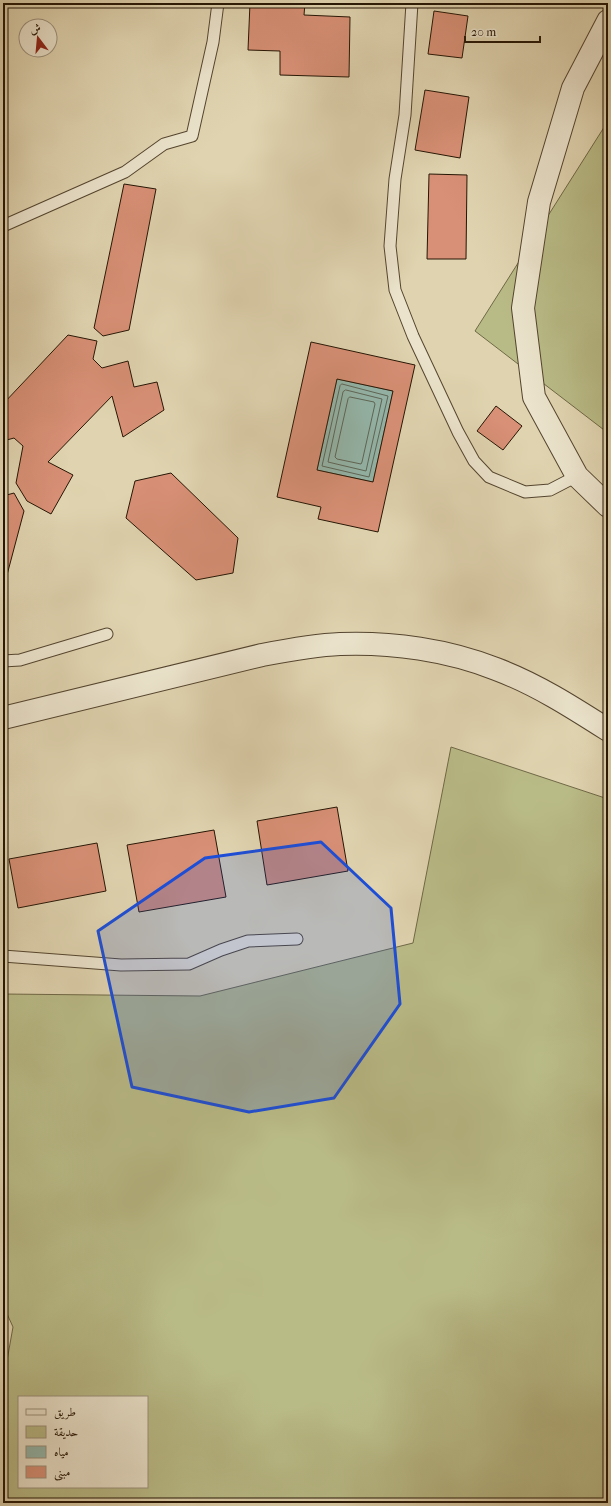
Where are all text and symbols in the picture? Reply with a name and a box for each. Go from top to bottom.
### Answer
north arrow [18,18,58,58]
scale bar [465,18,540,44]
text: ش [28,21,42,37]
text: 20 m [471,25,496,39]
legend [18,1396,148,1488]
text: طريق [54,1405,76,1420]
text: حديقة [54,1425,78,1440]
text: مياه [54,1445,69,1459]
text: مبنى [54,1465,70,1481]

